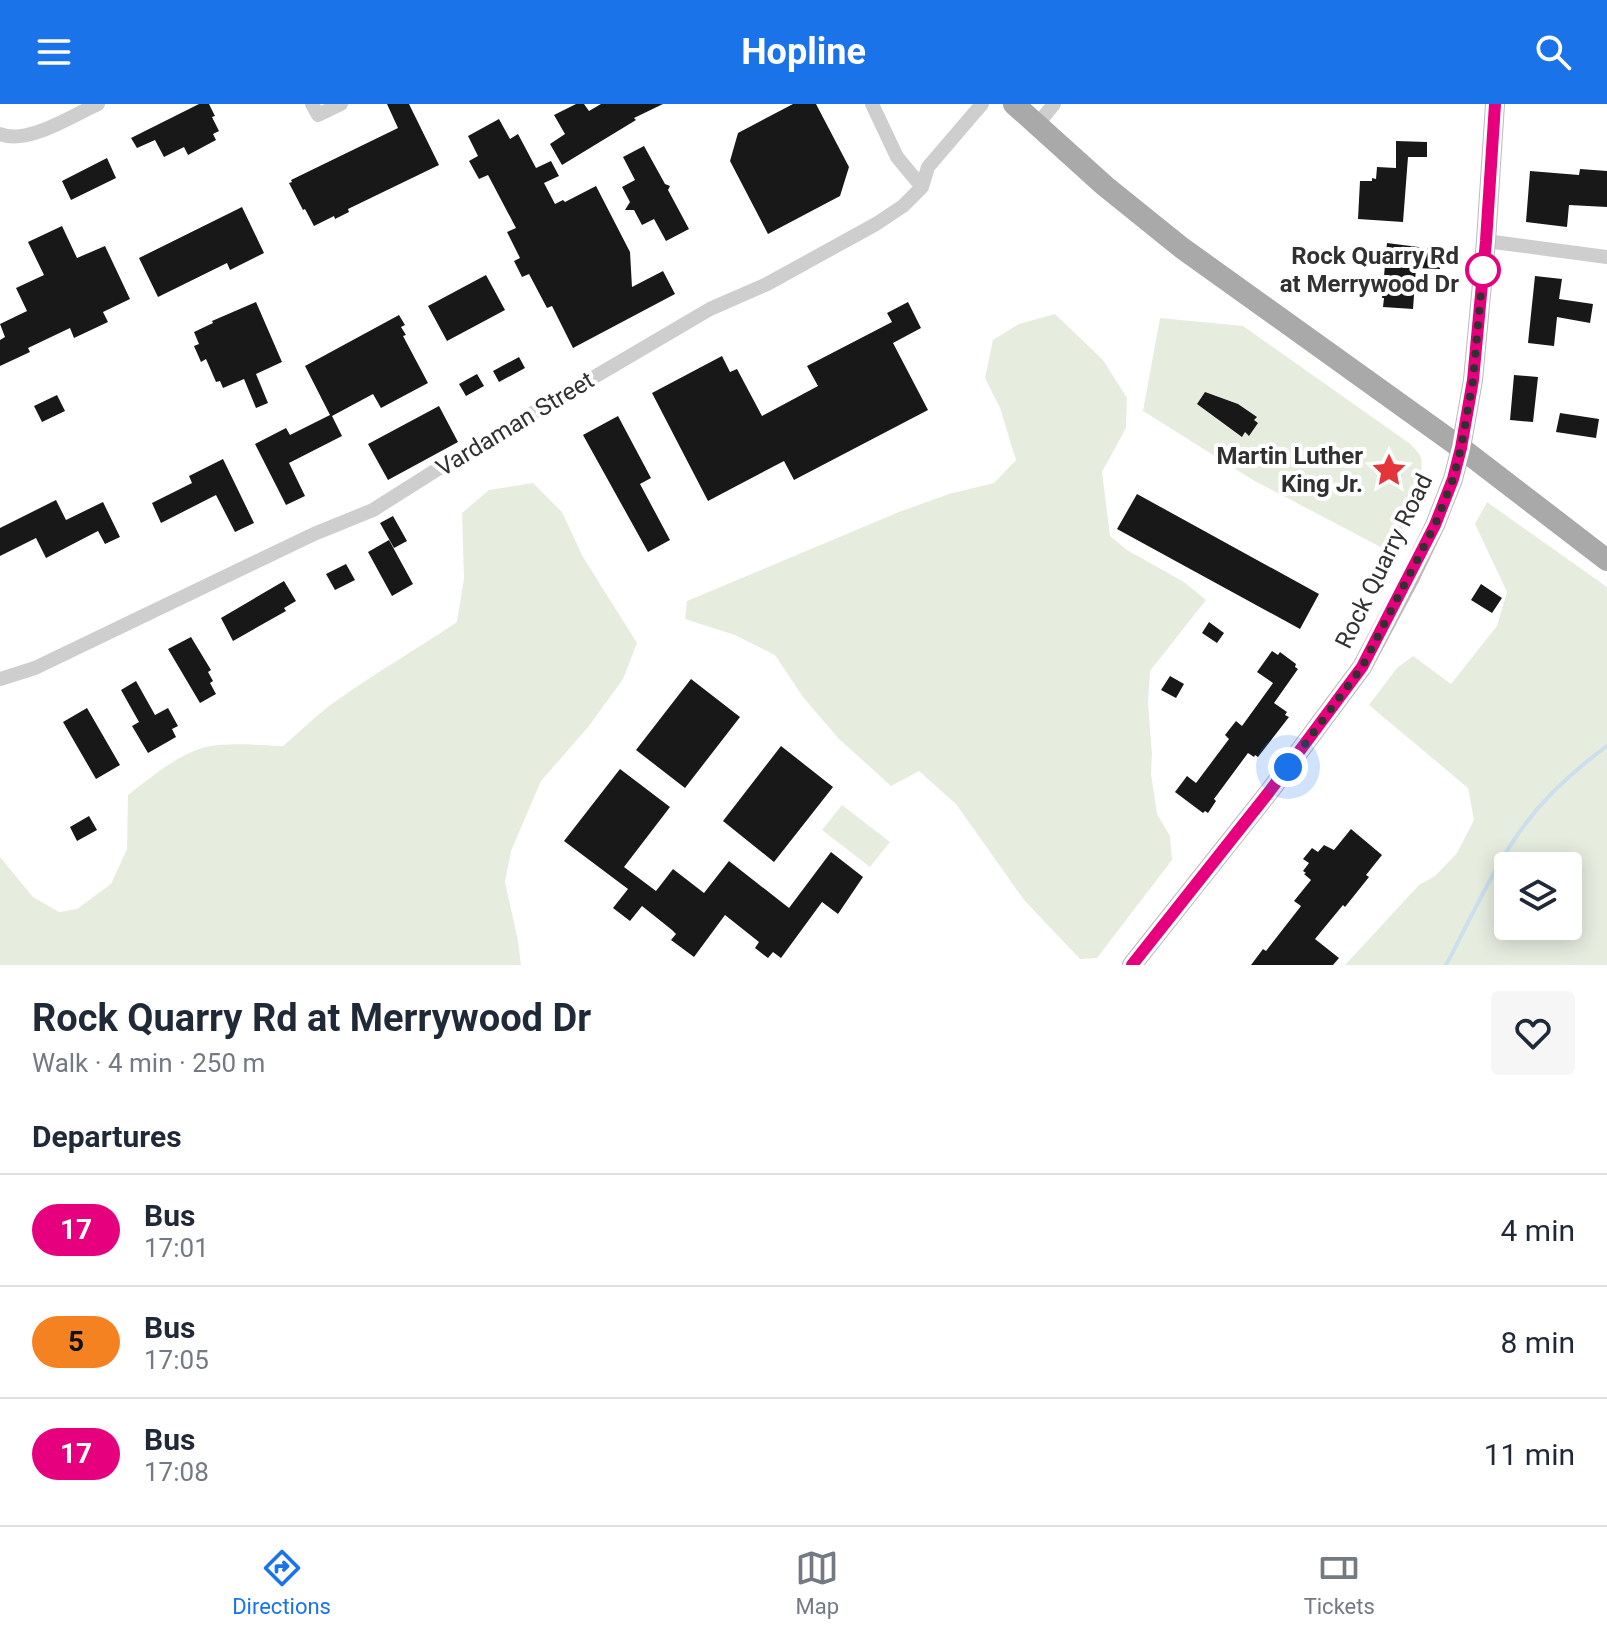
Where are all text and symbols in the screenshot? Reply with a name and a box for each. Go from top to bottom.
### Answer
icon: menu [32,30,76,74]
icon: search [1531,30,1575,74]
text: Hopline [741,31,866,73]
place label: Rock Quarry Rd at Merrywood Dr [1280,242,1459,298]
marker: Rock Quarry Rd at Merrywood Dr [1466,253,1500,287]
street label: Vardaman Street [431,366,599,482]
place label: Martin Luther King Jr. [1216,442,1363,498]
place icon: Martin Luther King Jr. [1370,451,1408,489]
street label: Rock Quarry Road [1330,469,1438,653]
your location [1268,747,1308,787]
map controls [1494,852,1582,940]
button: layers [1494,852,1582,940]
button: heart [1491,991,1575,1075]
text: Rock Quarry Rd at Merrywood Dr [32,996,591,1040]
text: Walk · 4 min · 250 m [32,1048,265,1078]
text: Departures [32,1119,182,1154]
text: Bus [144,1198,195,1233]
text: 17 [60,1213,92,1246]
text: 4 min [1501,1213,1575,1248]
text: 17:01 [144,1233,209,1263]
text: Bus [144,1310,195,1345]
text: 5 [68,1325,84,1358]
text: 8 min [1501,1325,1575,1360]
text: 17:05 [144,1345,209,1375]
text: Bus [144,1422,195,1457]
text: 17 [60,1437,92,1470]
text: 11 min [1484,1437,1575,1472]
text: 17:08 [144,1457,209,1487]
tab: Directions [232,1546,331,1619]
tab: Map [795,1546,839,1619]
tab: Tickets [1304,1546,1375,1619]

